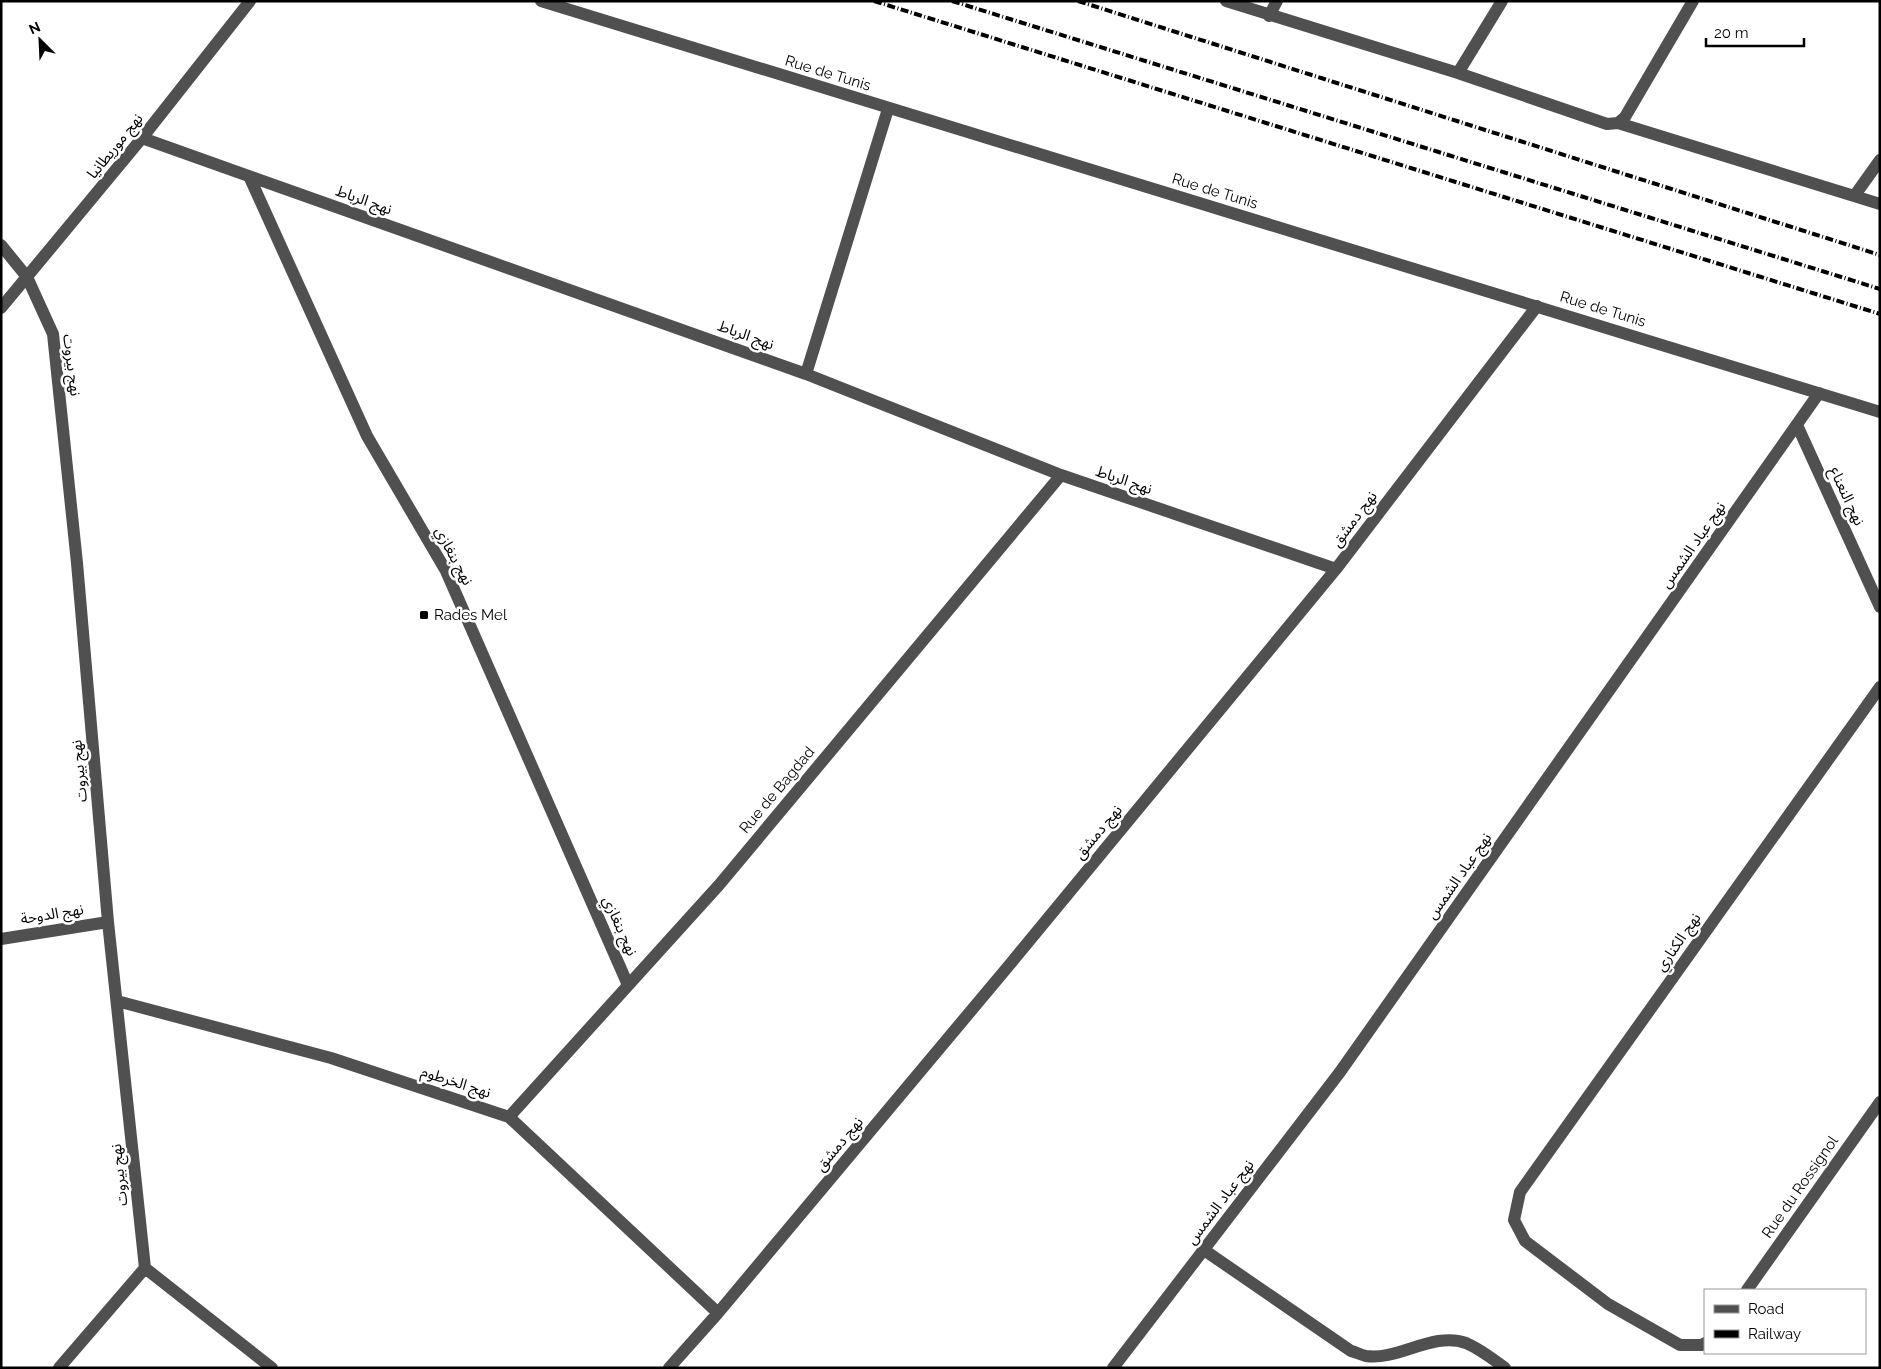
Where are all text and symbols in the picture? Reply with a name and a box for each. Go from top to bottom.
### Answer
north arrow [15,15,65,65]
scale bar [1706,15,1804,47]
text: N [27,19,43,38]
text: 20 m [1714,24,1749,42]
street label: Rue de Tunis [783,51,873,95]
street label: نهج موريطانيا [83,110,149,184]
street label: Rue de Tunis [1170,169,1260,213]
street label: نهج الرباط [332,182,395,221]
street label: Rue de Tunis [1558,287,1648,331]
street label: نهج الرباط [714,317,777,356]
street label: نهج بيروت [56,333,85,397]
street label: نهج الرباط [1092,462,1155,501]
street label: نهج النعناع [1823,464,1868,530]
street label: نهج دمشق [1327,488,1383,552]
street label: نهج عباد الشمس [1657,498,1732,593]
street label: نهج بنغازي [429,524,477,590]
place label: Rades Mel [434,606,508,624]
marker: Rades Mel [418,609,430,621]
street label: نهج بيروت [67,739,94,803]
street label: Rue de Bagdad [736,743,818,837]
street label: نهج دمشق [1070,801,1128,865]
street label: نهج عباد الشمس [1423,829,1498,924]
street label: نهج بنغازي [596,893,641,960]
street label: نهج الدوحة [19,900,85,931]
street label: نهج الكناري [1651,910,1707,976]
street label: نهج الخرطوم [418,1062,493,1105]
street label: نهج دمشق [811,1113,869,1177]
street label: Rue du Rossignol [1758,1132,1842,1242]
street label: نهج بيروت [107,1143,134,1207]
street label: نهج عباد الشمس [1182,1156,1260,1250]
legend [1704,1289,1866,1354]
text: Road [1748,1300,1784,1318]
text: Railway [1748,1325,1801,1343]

